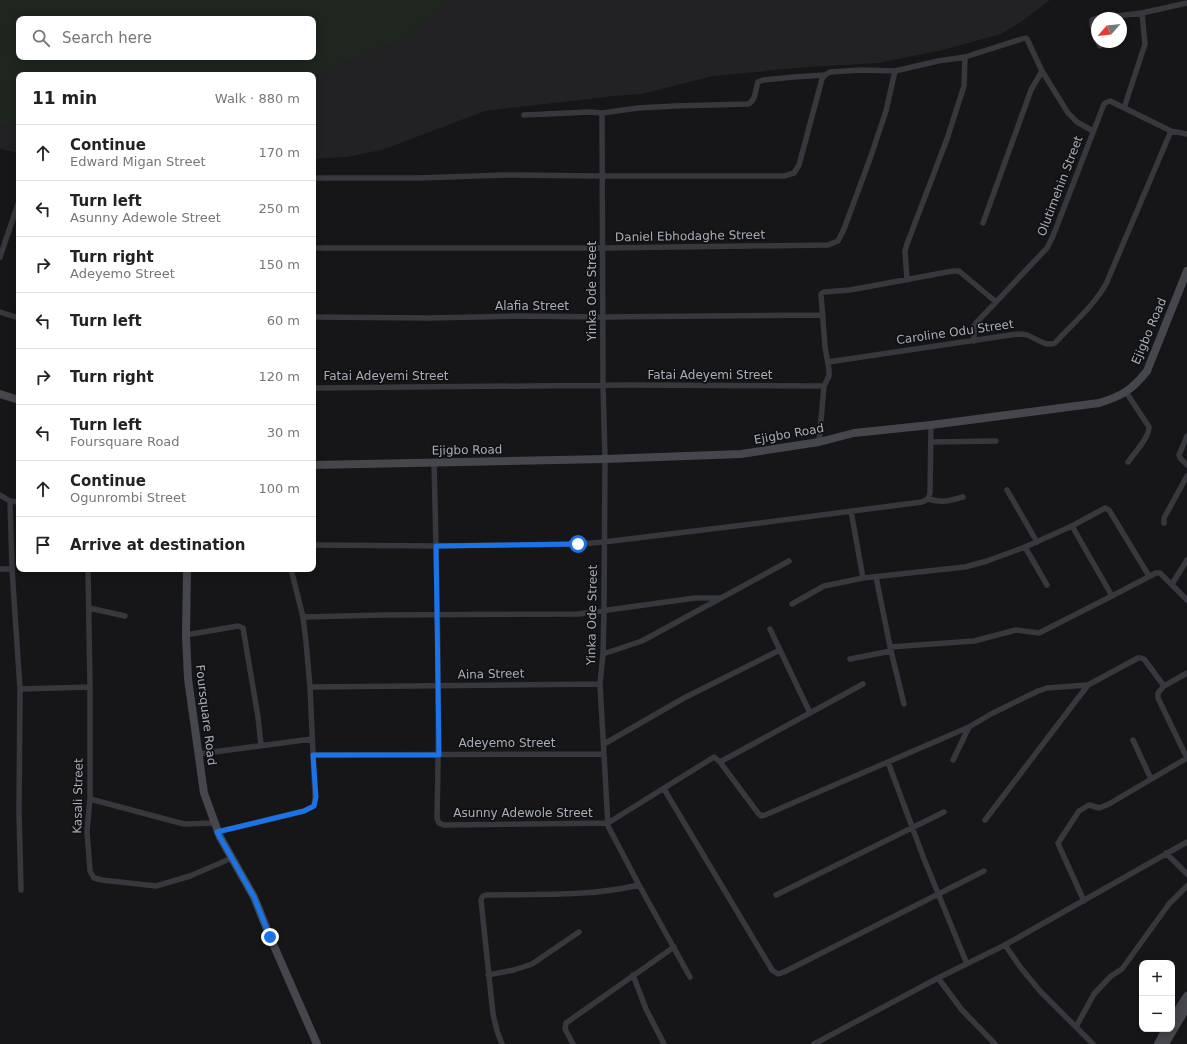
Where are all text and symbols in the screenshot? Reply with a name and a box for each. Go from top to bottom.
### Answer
north arrow [1091,12,1127,48]
search box [16,16,316,60]
icon: search [30,27,52,49]
text: Search here [62,29,152,47]
text: 11 min [32,88,97,108]
text: Walk · 880 m [215,91,300,106]
street label: Olutimehin Street [1034,134,1086,238]
text: Continue [70,136,146,154]
icon: ahead [32,142,54,164]
text: 170 m [258,145,300,160]
text: Edward Migan Street [70,154,205,169]
text: Turn left [70,192,142,210]
icon: left [32,198,54,220]
text: 250 m [258,201,300,216]
text: Asunny Adewole Street [70,210,221,225]
street label: Daniel Ebhodaghe Street [615,228,765,244]
street label: Yinka Ode Street [585,240,599,342]
text: Turn right [70,248,154,266]
icon: right [32,254,54,276]
text: 150 m [258,257,300,272]
text: Adeyemo Street [70,266,175,281]
street label: Ejigbo Road [1129,296,1169,366]
street label: Alafia Street [495,299,569,313]
icon: left [32,310,54,332]
text: Turn left [70,312,142,330]
text: 60 m [267,313,300,328]
street label: Caroline Odu Street [896,317,1015,347]
icon: right [32,366,54,388]
text: Turn right [70,368,154,386]
street label: Fatai Adeyemi Street [647,368,773,382]
text: 120 m [258,369,300,384]
street label: Fatai Adeyemi Street [323,369,449,383]
text: Turn left [70,416,142,434]
street label: Ejigbo Road [753,421,825,447]
icon: left [32,422,54,444]
text: 30 m [267,425,300,440]
text: Foursquare Road [70,434,180,449]
street label: Ejigbo Road [432,442,502,458]
text: Continue [70,472,146,490]
icon: ahead [32,478,54,500]
text: 100 m [258,481,300,496]
text: Ogunrombi Street [70,490,186,505]
icon: arrive [32,534,54,556]
route start [569,535,587,553]
text: Arrive at destination [70,536,245,554]
street label: Yinka Ode Street [584,564,600,666]
street label: Foursquare Road [193,664,219,766]
street label: Aina Street [457,666,525,682]
street label: Adeyemo Street [459,736,556,750]
street label: Kasali Street [70,758,86,834]
street label: Asunny Adewole Street [453,806,593,820]
route end [261,928,279,946]
map controls [1139,960,1175,1032]
button: + [1139,960,1175,996]
button: − [1139,996,1175,1032]

